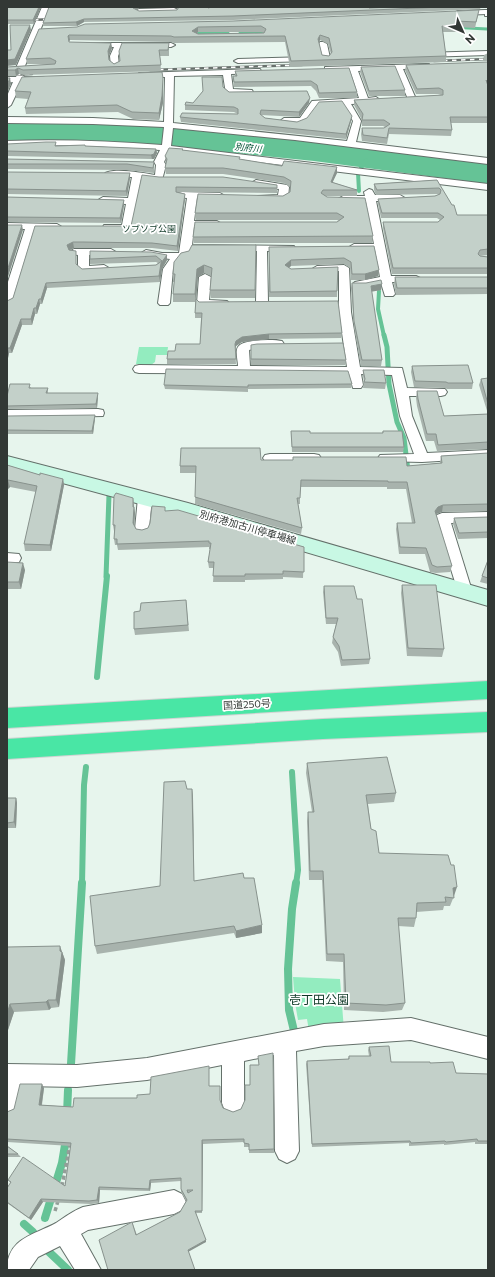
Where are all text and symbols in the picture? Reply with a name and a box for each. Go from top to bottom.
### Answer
north arrow [443,12,483,52]
text: N [463,32,478,47]
water label: 別府川 [234,141,263,154]
park label: ソブソブ公園 [122,223,176,234]
street label: 別府港加古川停車場線 [198,507,298,547]
street label: 国道250号 [223,697,271,711]
park label: 壱丁田公園 [289,992,349,1006]

